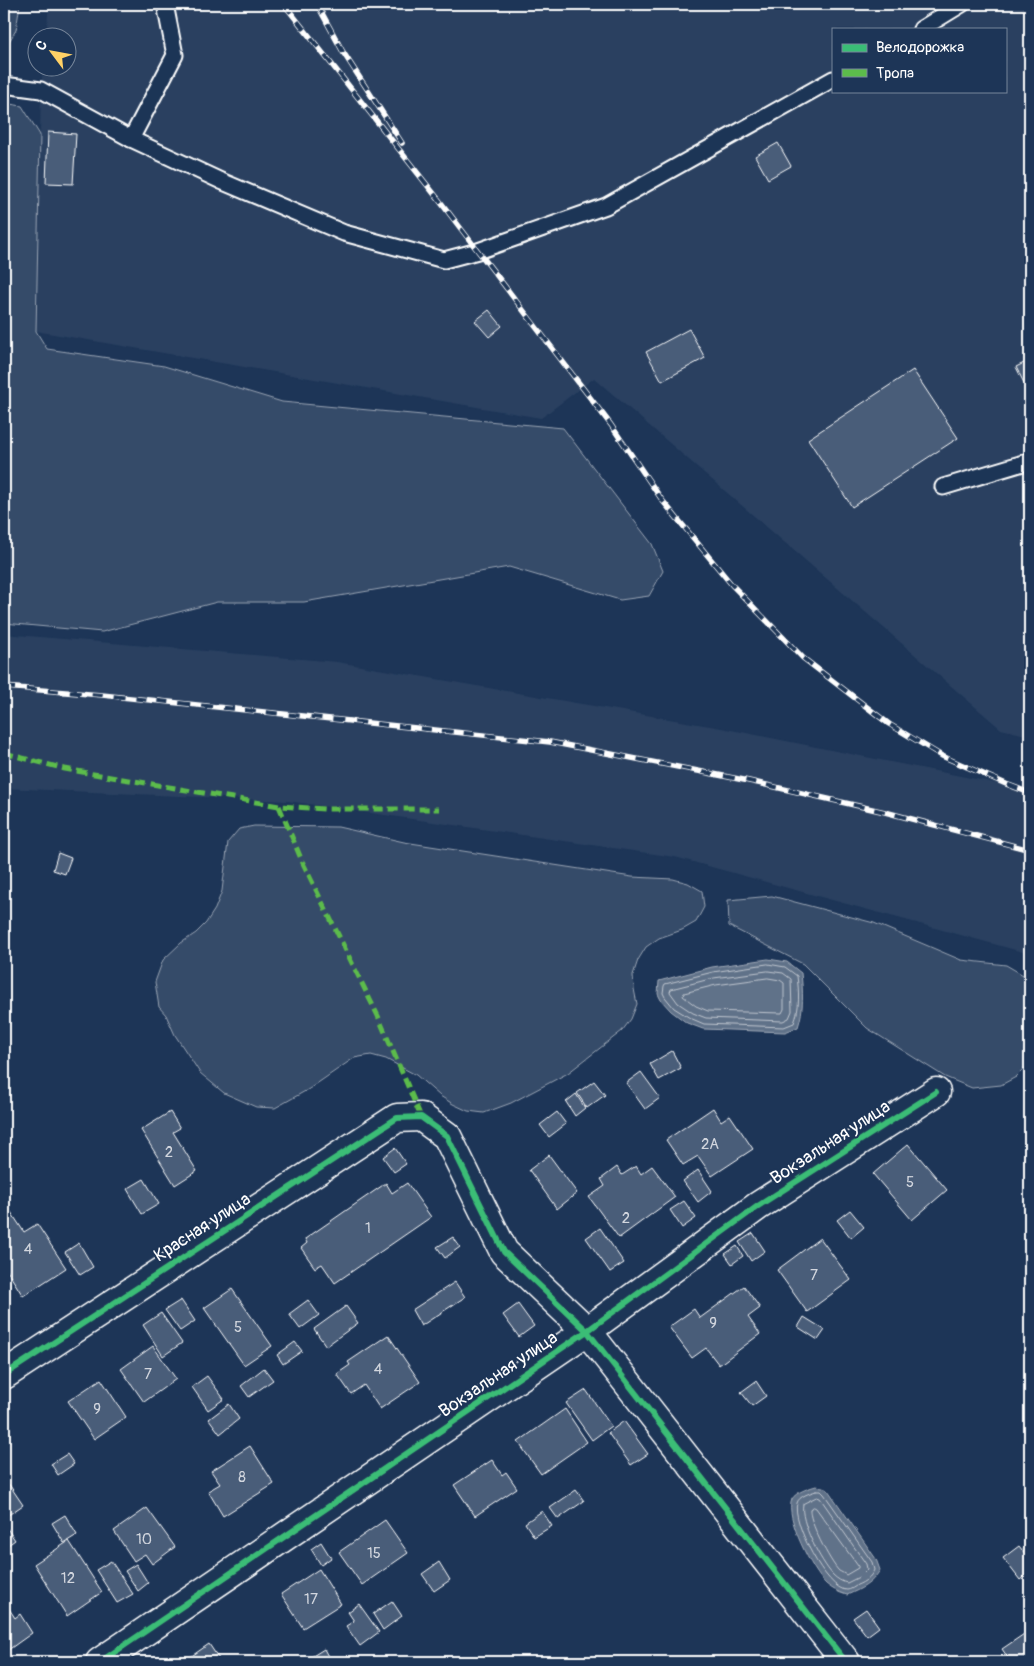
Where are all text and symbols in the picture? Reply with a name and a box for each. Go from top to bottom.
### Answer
north arrow [28,28,78,78]
legend [832,28,1006,92]
text: С [32,37,51,54]
text: Велодорожка [876,38,964,57]
text: Тропа [876,64,914,83]
street label: Вокзальная улица [766,1095,895,1190]
house number: 2А [701,1135,719,1154]
house number: 2 [165,1143,173,1162]
house number: 5 [906,1173,914,1192]
street label: Красная улица [150,1188,255,1267]
house number: 2 [622,1209,630,1228]
house number: 1 [365,1219,371,1238]
house number: 4 [24,1240,33,1259]
house number: 7 [810,1266,818,1285]
house number: 9 [709,1314,717,1333]
house number: 5 [234,1318,242,1337]
street label: Вокзальная улица [434,1326,562,1423]
house number: 4 [374,1360,383,1379]
house number: 7 [144,1365,152,1384]
house number: 9 [93,1400,101,1419]
house number: 8 [238,1468,246,1487]
house number: 10 [136,1530,152,1549]
house number: 15 [367,1544,381,1563]
house number: 12 [61,1569,75,1588]
house number: 17 [304,1590,318,1609]

